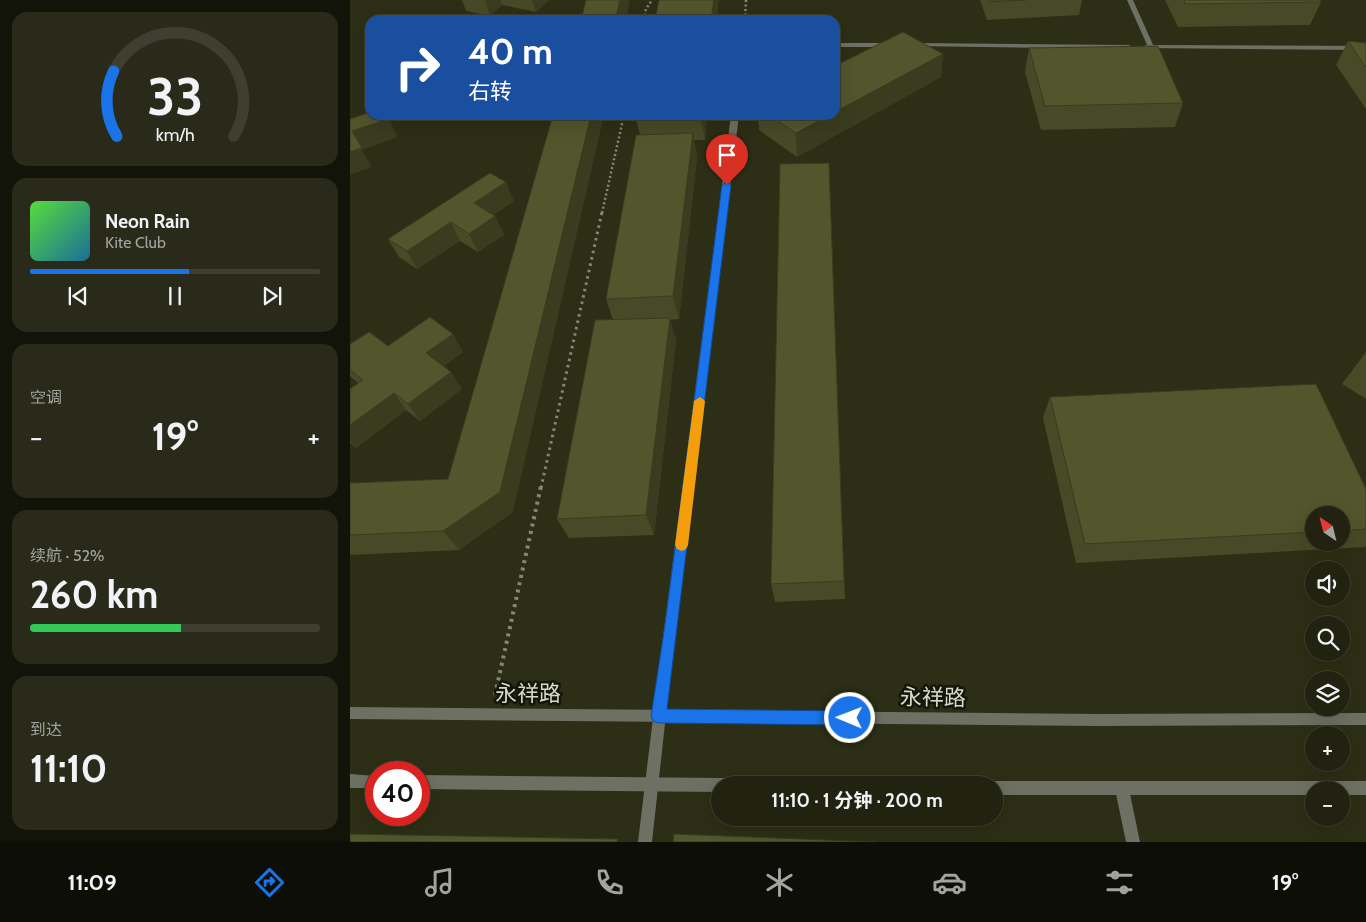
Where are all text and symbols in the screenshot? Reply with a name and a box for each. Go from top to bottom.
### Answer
text: 40 m [468,30,553,73]
icon: right [385,35,450,100]
text: 33 [147,65,203,128]
text: 右转 [468,78,512,105]
text: km/h [155,124,195,145]
pin [706,134,748,185]
icon: arrive [713,141,741,169]
text: Neon Rain [105,210,190,233]
text: Kite Club [105,233,166,252]
icon: previous [64,282,92,310]
icon: pause [161,282,189,310]
icon: next [258,282,286,310]
text: 空调 [30,388,62,407]
text: 19° [152,413,198,460]
text: − [30,420,42,454]
text: + [308,420,320,454]
north arrow [1305,506,1350,551]
map controls [1305,506,1350,826]
text: 续航 · 52% [30,546,104,565]
button: sound [1305,561,1350,606]
text: 260 km [30,571,158,618]
button: search [1305,616,1350,661]
button: layers [1305,671,1350,716]
street label: 永祥路 [495,680,561,707]
street label: 永祥路 [900,683,966,712]
position arrow [823,691,875,743]
text: 到达 [30,720,62,739]
button: + [1305,726,1350,771]
text: 11:10 [30,745,107,792]
speed limit sign: 40 [365,761,430,826]
button: − [1305,781,1350,826]
text: 11:10 · 1 分钟 · 200 m [771,789,943,812]
icon: directions [252,865,287,900]
icon: music [422,865,457,900]
icon: phone [592,865,627,900]
icon: climate [762,865,797,900]
icon: car [932,865,967,900]
icon: filters [1102,865,1137,900]
text: 11:09 [68,869,117,896]
text: 19° [1272,869,1298,896]

